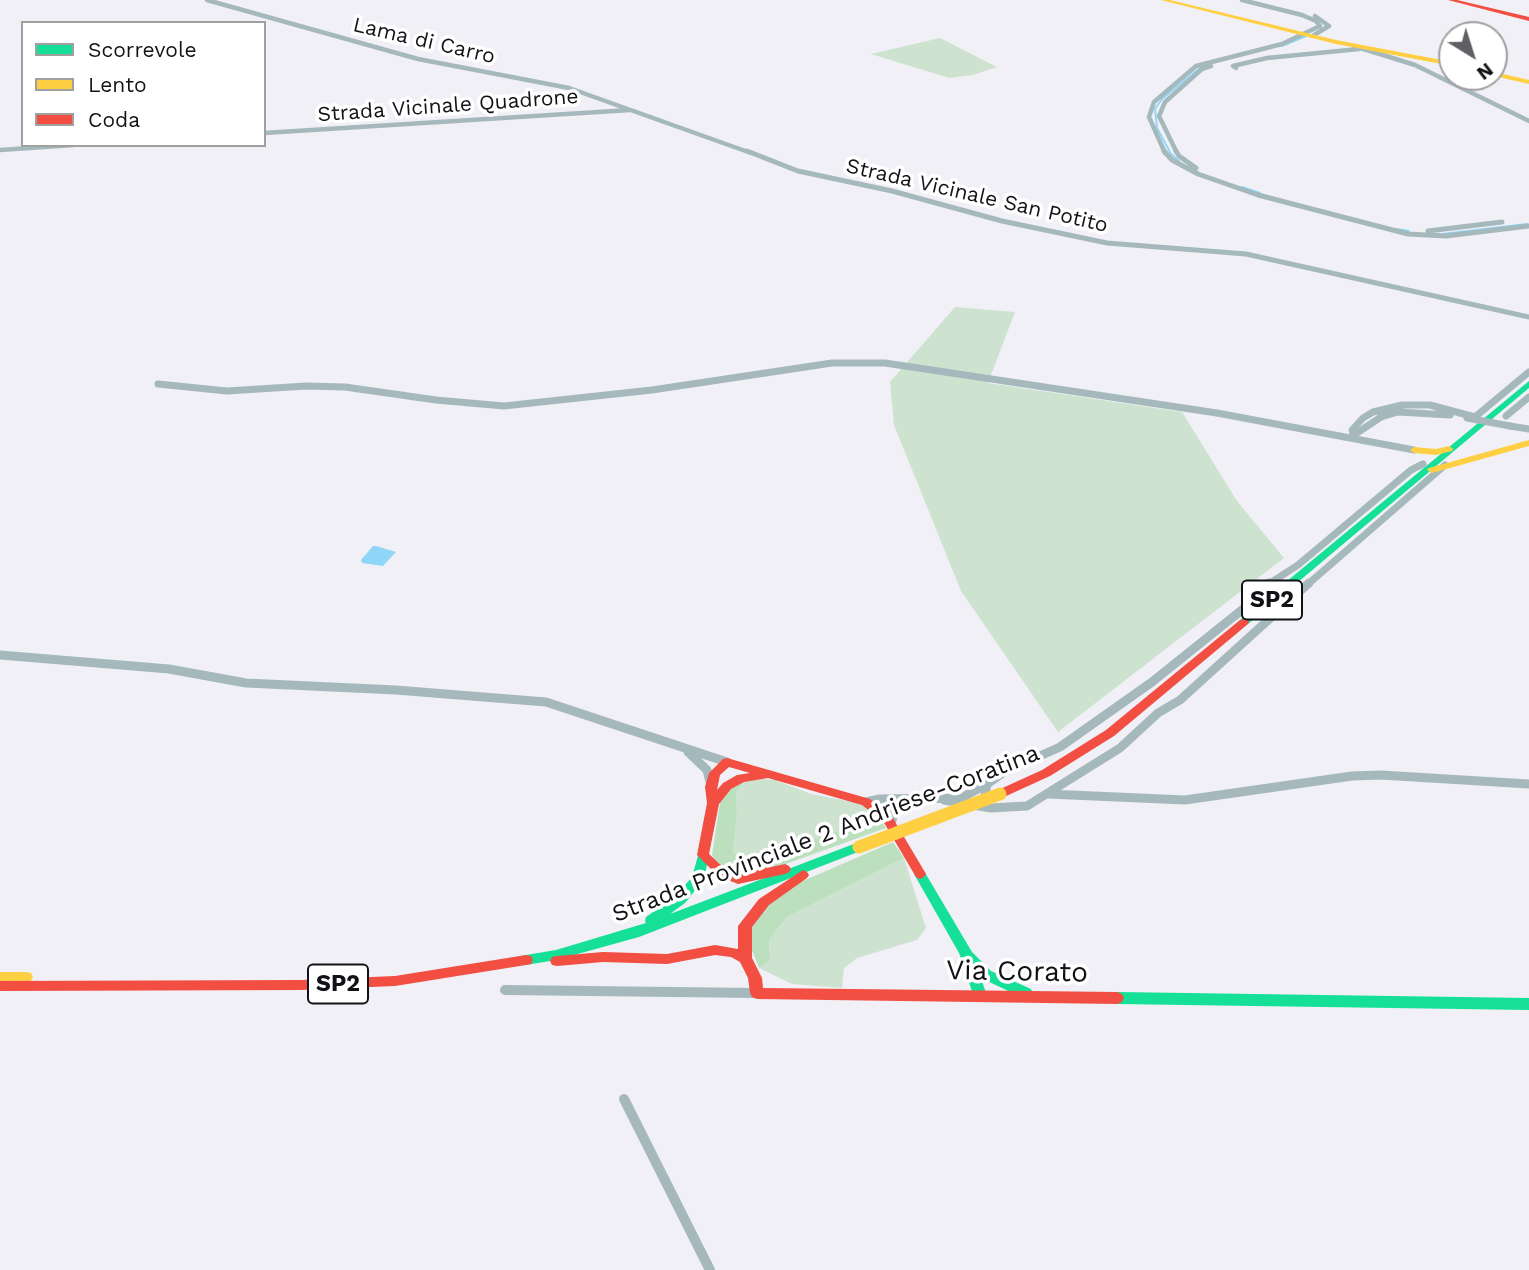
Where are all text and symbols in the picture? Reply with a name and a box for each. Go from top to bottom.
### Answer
street label: Lama di Carro [350,12,498,70]
legend [21,21,266,147]
north arrow [1438,21,1508,91]
text: Scorrevole [88,37,197,62]
text: N [1472,58,1498,85]
text: Lento [88,72,147,97]
street label: Strada Vicinale Quadrone [317,84,579,128]
text: Coda [88,107,140,132]
street label: Strada Vicinale San Potito [844,154,1110,238]
road number: SP2 [1242,580,1302,620]
street label: Strada Provinciale 2 Andriese-Coratina [608,739,1044,929]
street label: Via Corato [946,954,1088,990]
road number: SP2 [308,965,368,1004]

